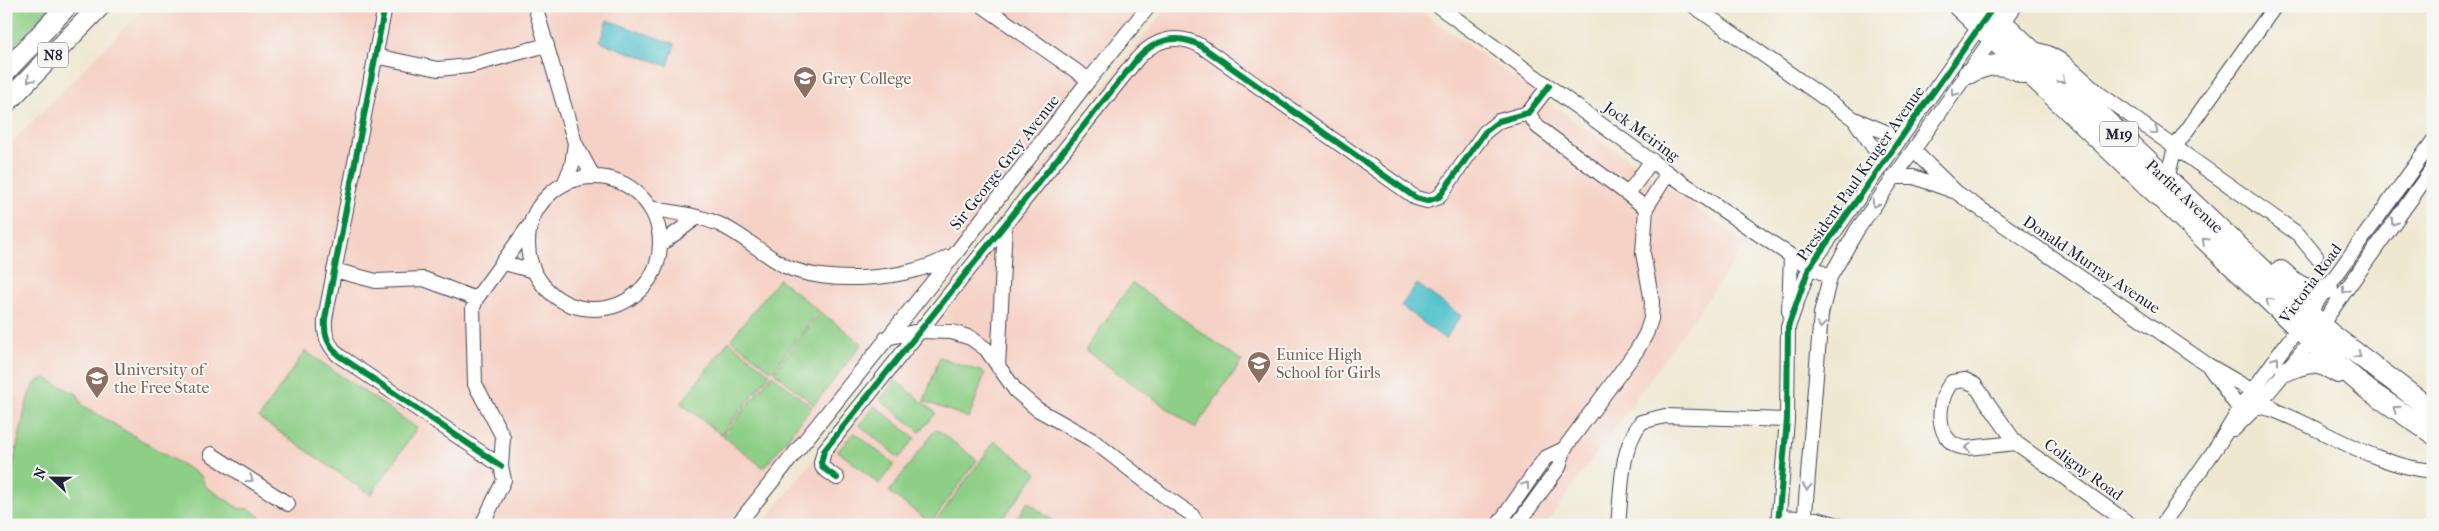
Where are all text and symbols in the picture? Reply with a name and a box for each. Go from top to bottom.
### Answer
road number: N8 [38,42,68,68]
school or university icon: Grey College [792,65,818,99]
place label: Grey College [822,69,912,88]
one-way arrow [27,73,36,82]
one-way arrow [2056,74,2065,83]
street label: President Paul Kruger Avenue [1793,82,1928,264]
one-way arrow [1951,87,1960,97]
street label: Sir George Grey Avenue [946,91,1063,234]
street label: Jock Meiring [1599,96,1684,165]
road number: M19 [2100,122,2138,146]
one-way arrow [2149,126,2158,134]
street label: Parfitt Avenue [2142,156,2227,237]
one-way arrow [1872,198,1881,208]
street label: Donald Murray Avenue [2020,211,2164,317]
one-way arrow [2391,216,2400,225]
one-way arrow [2202,238,2211,247]
street label: Victoria Road [2275,240,2346,328]
one-way arrow [2342,284,2351,294]
one-way arrow [2266,298,2275,307]
one-way arrow [1815,321,1826,329]
place label: Eunice High School for Girls [1276,345,1381,382]
school or university icon: Eunice High School for Girls [1246,350,1272,384]
one-way arrow [2352,350,2361,358]
one-way arrow [2270,356,2279,366]
place label: University of the Free State [114,360,210,397]
school or university icon: University of the Free State [84,365,110,399]
one-way arrow [2392,406,2401,415]
street label: Coligny Road [2041,434,2127,505]
one-way arrow [1964,442,1972,453]
north arrow [28,454,78,504]
text: N [31,465,50,481]
one-way arrow [244,473,253,482]
one-way arrow [1520,481,1529,491]
one-way arrow [1801,483,1812,491]

